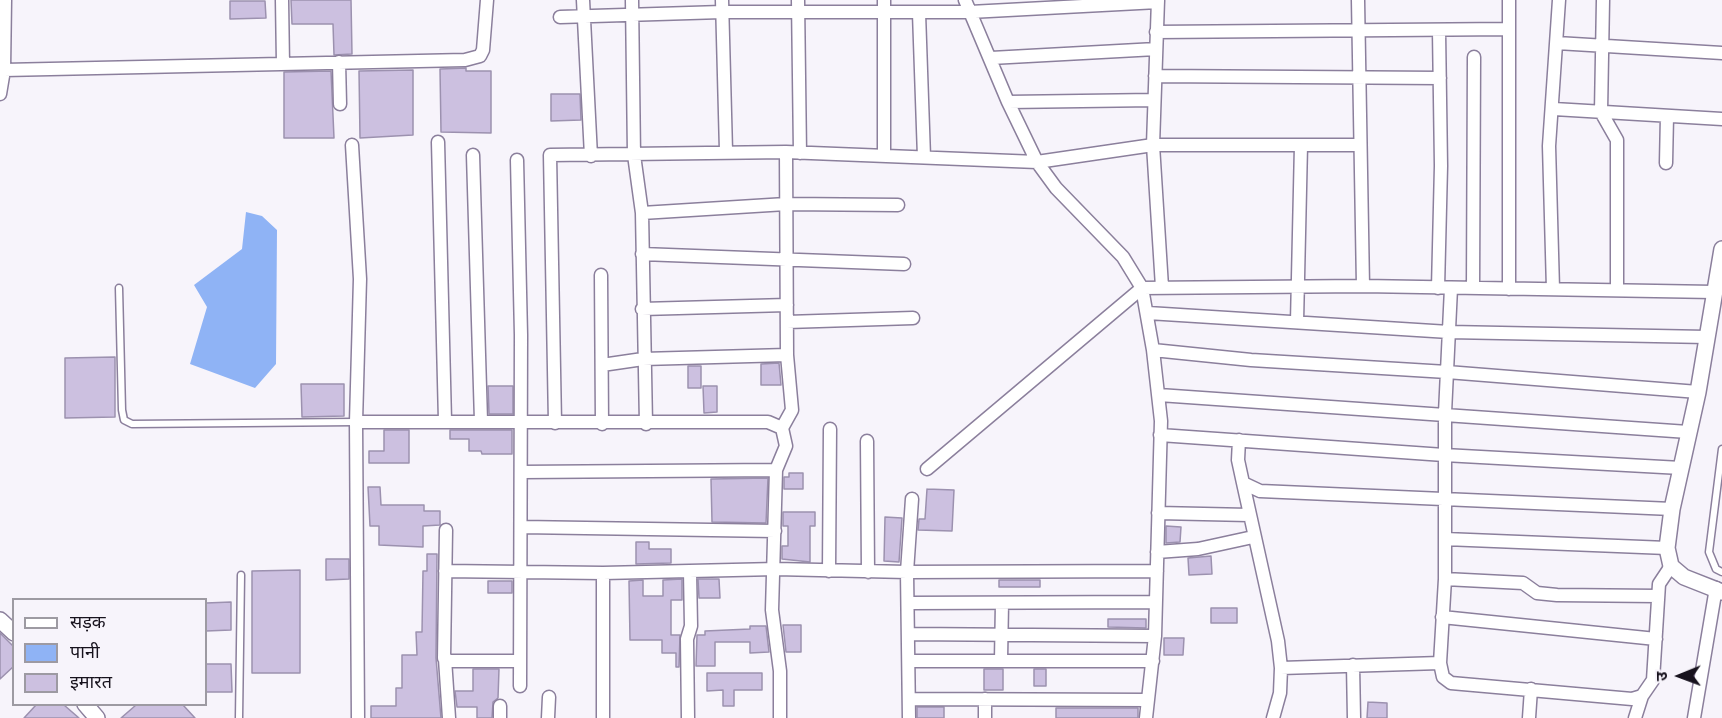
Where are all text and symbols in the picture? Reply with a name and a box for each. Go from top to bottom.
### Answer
legend [12,598,207,706]
text: सड़क [70,611,106,633]
text: पानी [70,641,100,663]
north arrow [1650,646,1710,706]
text: इमारत [70,671,112,693]
text: उ [1652,671,1671,681]

